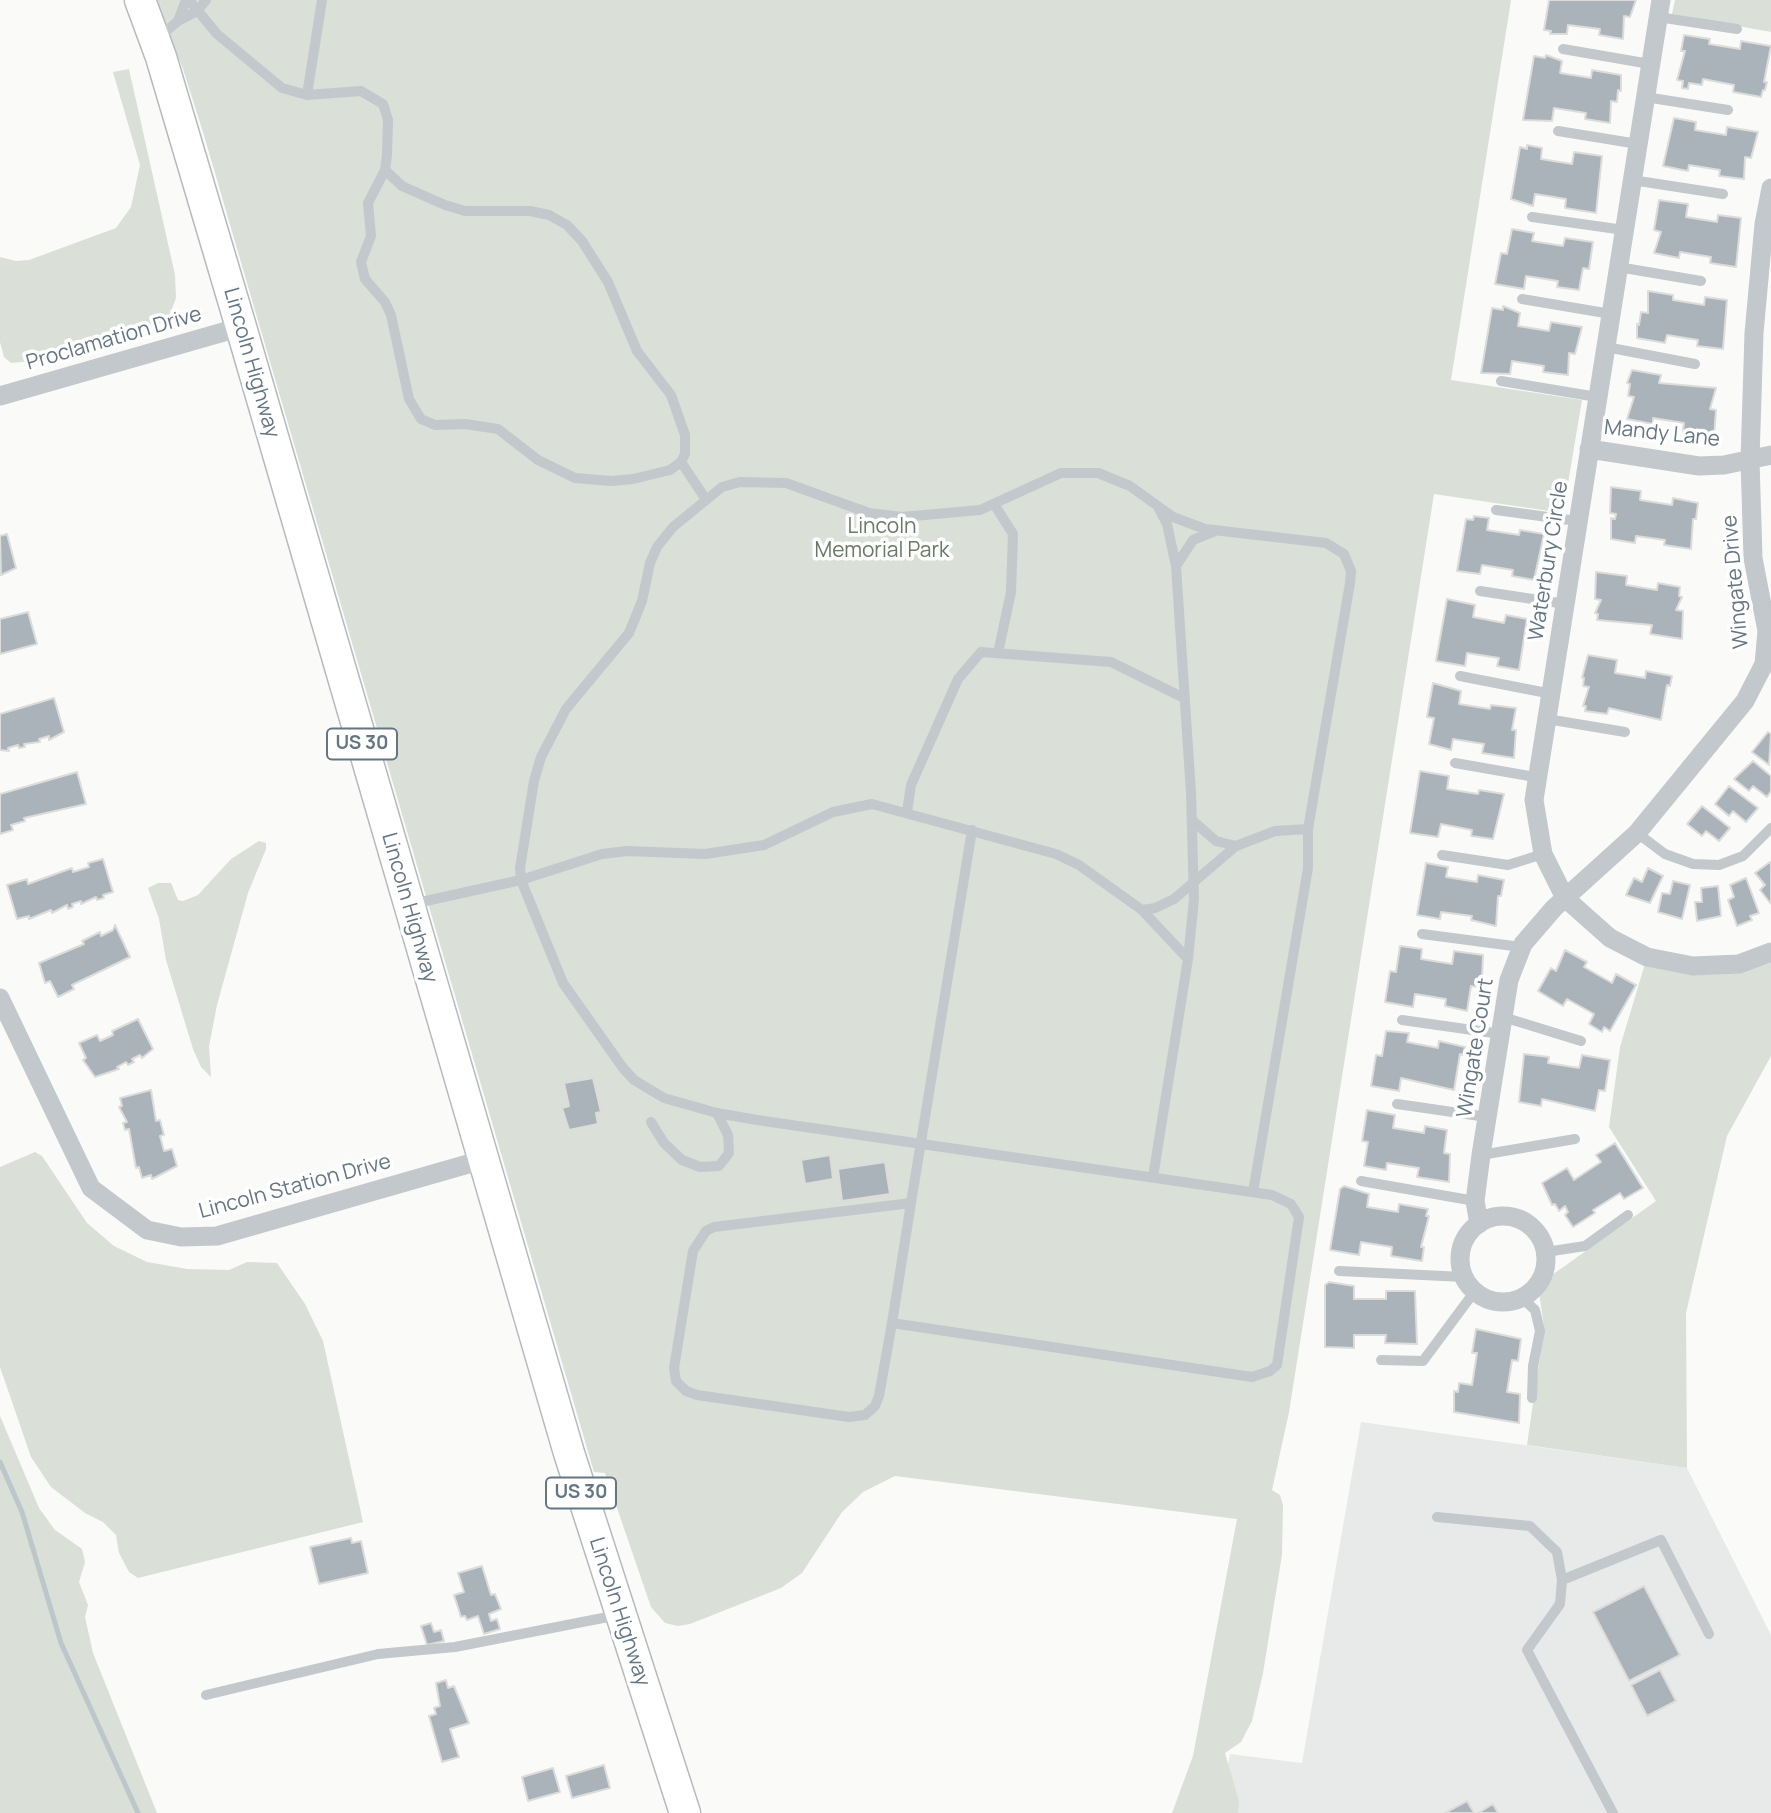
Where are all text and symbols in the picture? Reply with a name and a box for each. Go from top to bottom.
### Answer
street label: Lincoln Highway [218,285,284,441]
street label: Proclamation Drive [23,302,205,376]
street label: Mandy Lane [1603,415,1721,453]
street label: Waterbury Circle [1524,479,1574,643]
park label: Lincoln Memorial Park [815,514,949,564]
street label: Wingate Drive [1718,514,1754,650]
road number: US 30 [327,729,397,760]
street label: Lincoln Highway [376,830,442,986]
street label: Wingate Court [1453,976,1499,1120]
street label: Lincoln Station Drive [196,1149,394,1225]
road number: US 30 [546,1478,616,1508]
street label: Lincoln Highway [583,1534,655,1690]

